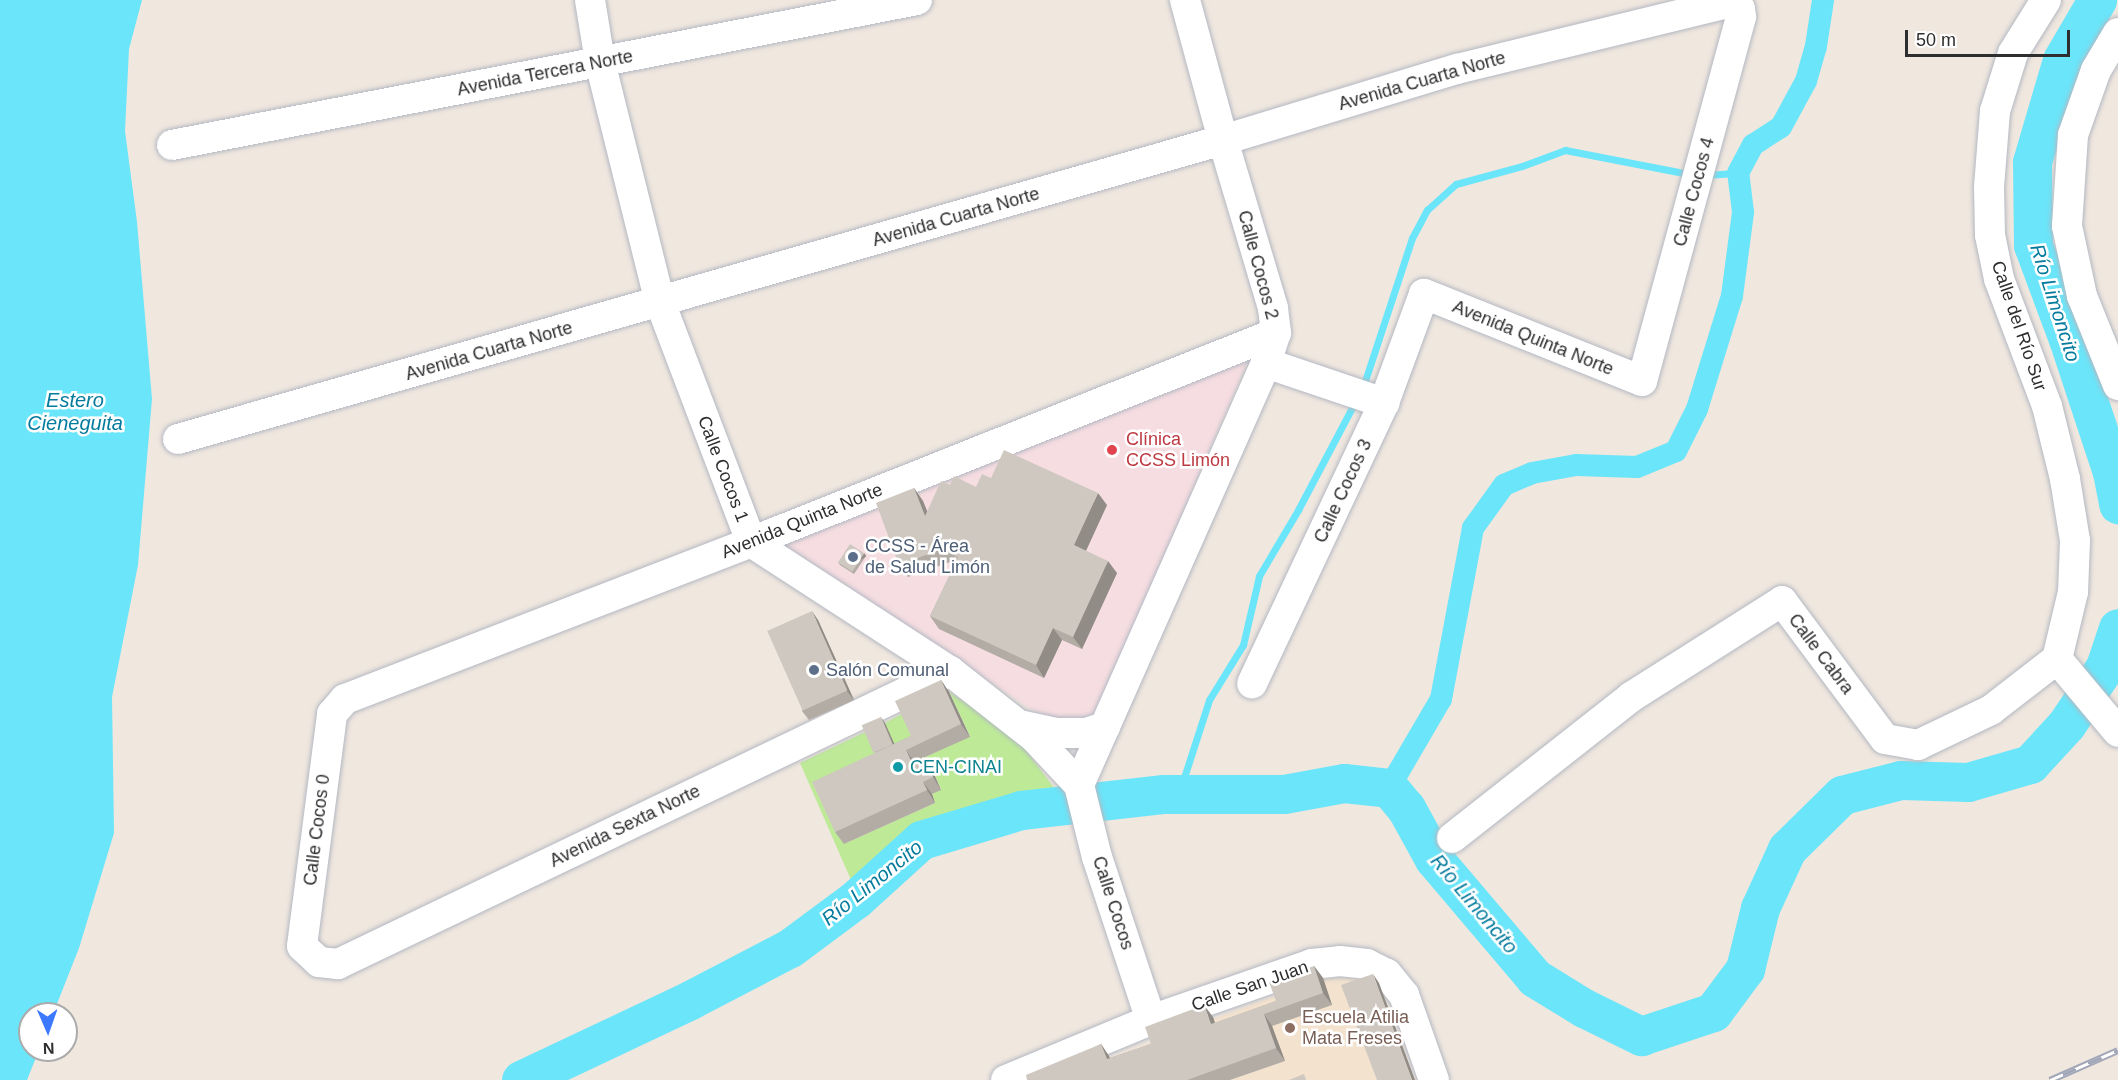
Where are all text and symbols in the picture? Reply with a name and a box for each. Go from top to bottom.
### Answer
scale bar [1908,18,2073,56]
text: 50 m [1916,30,1956,50]
street label: Avenida Tercera Norte [455,45,635,101]
street label: Avenida Cuarta Norte [1336,47,1508,115]
street label: Calle Cocos 4 [1669,135,1719,249]
street label: Avenida Cuarta Norte [870,183,1042,251]
street label: Calle Cocos 2 [1233,208,1283,322]
water label: Río Limoncito [2025,241,2085,365]
street label: Calle del Río Sur [1987,258,2051,394]
street label: Avenida Quinta Norte [1449,296,1617,380]
street label: Avenida Cuarta Norte [403,317,575,385]
water label: Estero Cieneguita [27,389,123,436]
street label: Calle Cocos 1 [693,413,753,525]
place label: Clínica CCSS Limón [1126,429,1230,472]
street label: Calle Cocos 3 [1310,436,1376,546]
marker: Clínica CCSS Limón [1103,441,1121,459]
street label: Avenida Quinta Norte [718,479,886,563]
place label: CCSS - Área de Salud Limón [865,536,990,578]
marker: CCSS - Área de Salud Limón [846,550,860,564]
street label: Calle Cabra [1784,610,1858,698]
place label: Salón Comunal [826,659,949,681]
marker: Salón Comunal [807,663,821,677]
place label: CEN-CINAI [910,756,1002,778]
marker: CEN-CINAI [891,760,905,774]
street label: Calle Cocos 0 [299,773,335,887]
street label: Avenida Sexta Norte [546,780,704,872]
water label: Río Limoncito [817,835,927,931]
water label: Río Limoncito [1426,849,1522,959]
street label: Calle Cocos [1088,854,1138,952]
street label: Calle San Juan [1189,956,1311,1016]
north arrow [18,1002,78,1062]
place label: Escuela Atilia Mata Freses [1302,1007,1410,1050]
marker: Escuela Atilia Mata Freses [1283,1021,1297,1035]
text: N [43,1040,55,1057]

